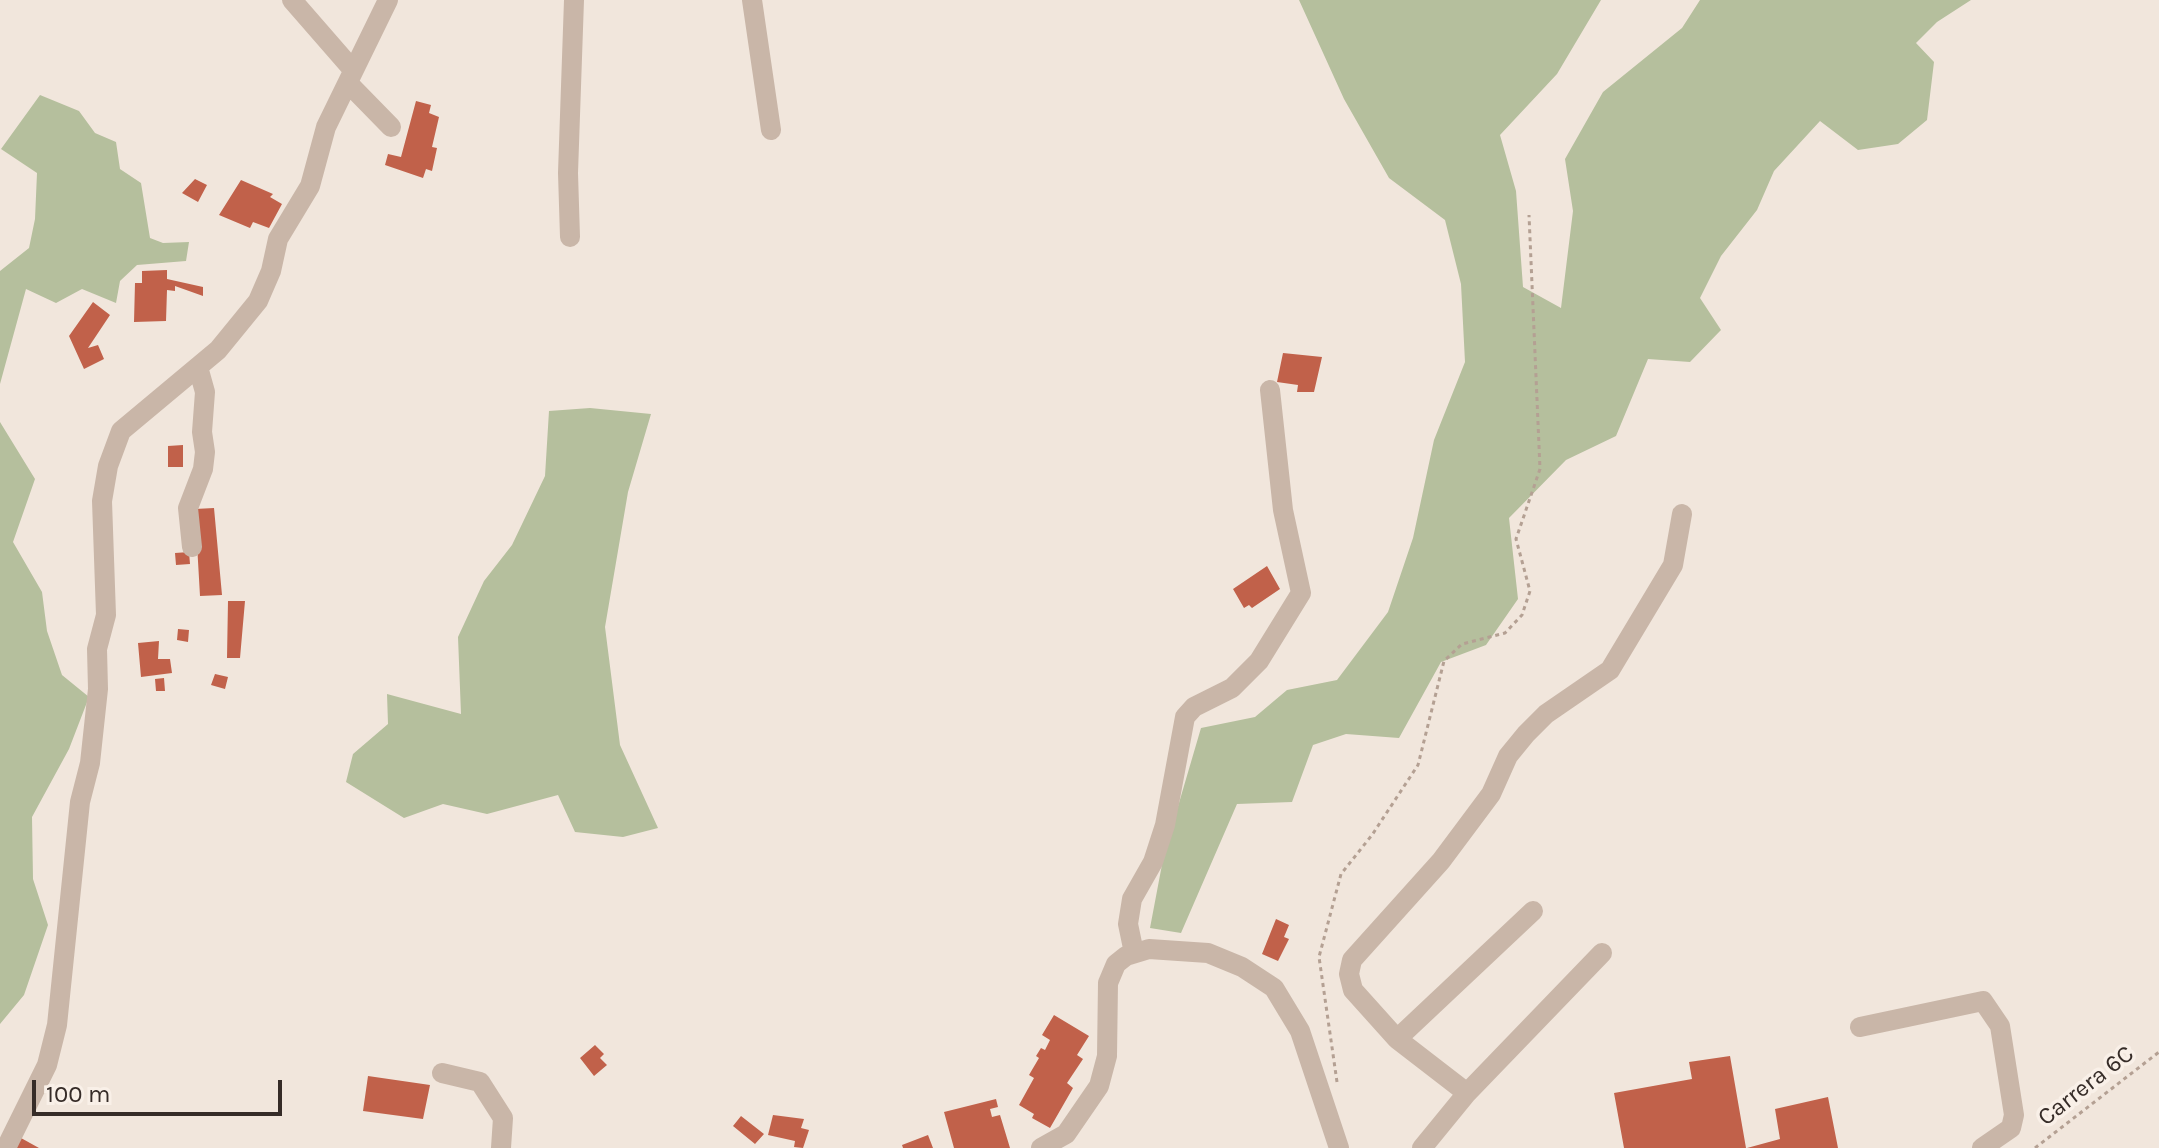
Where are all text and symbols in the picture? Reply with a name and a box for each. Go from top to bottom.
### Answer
street label: Carrera 6C [2032,1040,2140,1132]
scale bar [36,1064,286,1114]
text: 100 m [46,1080,111,1108]

